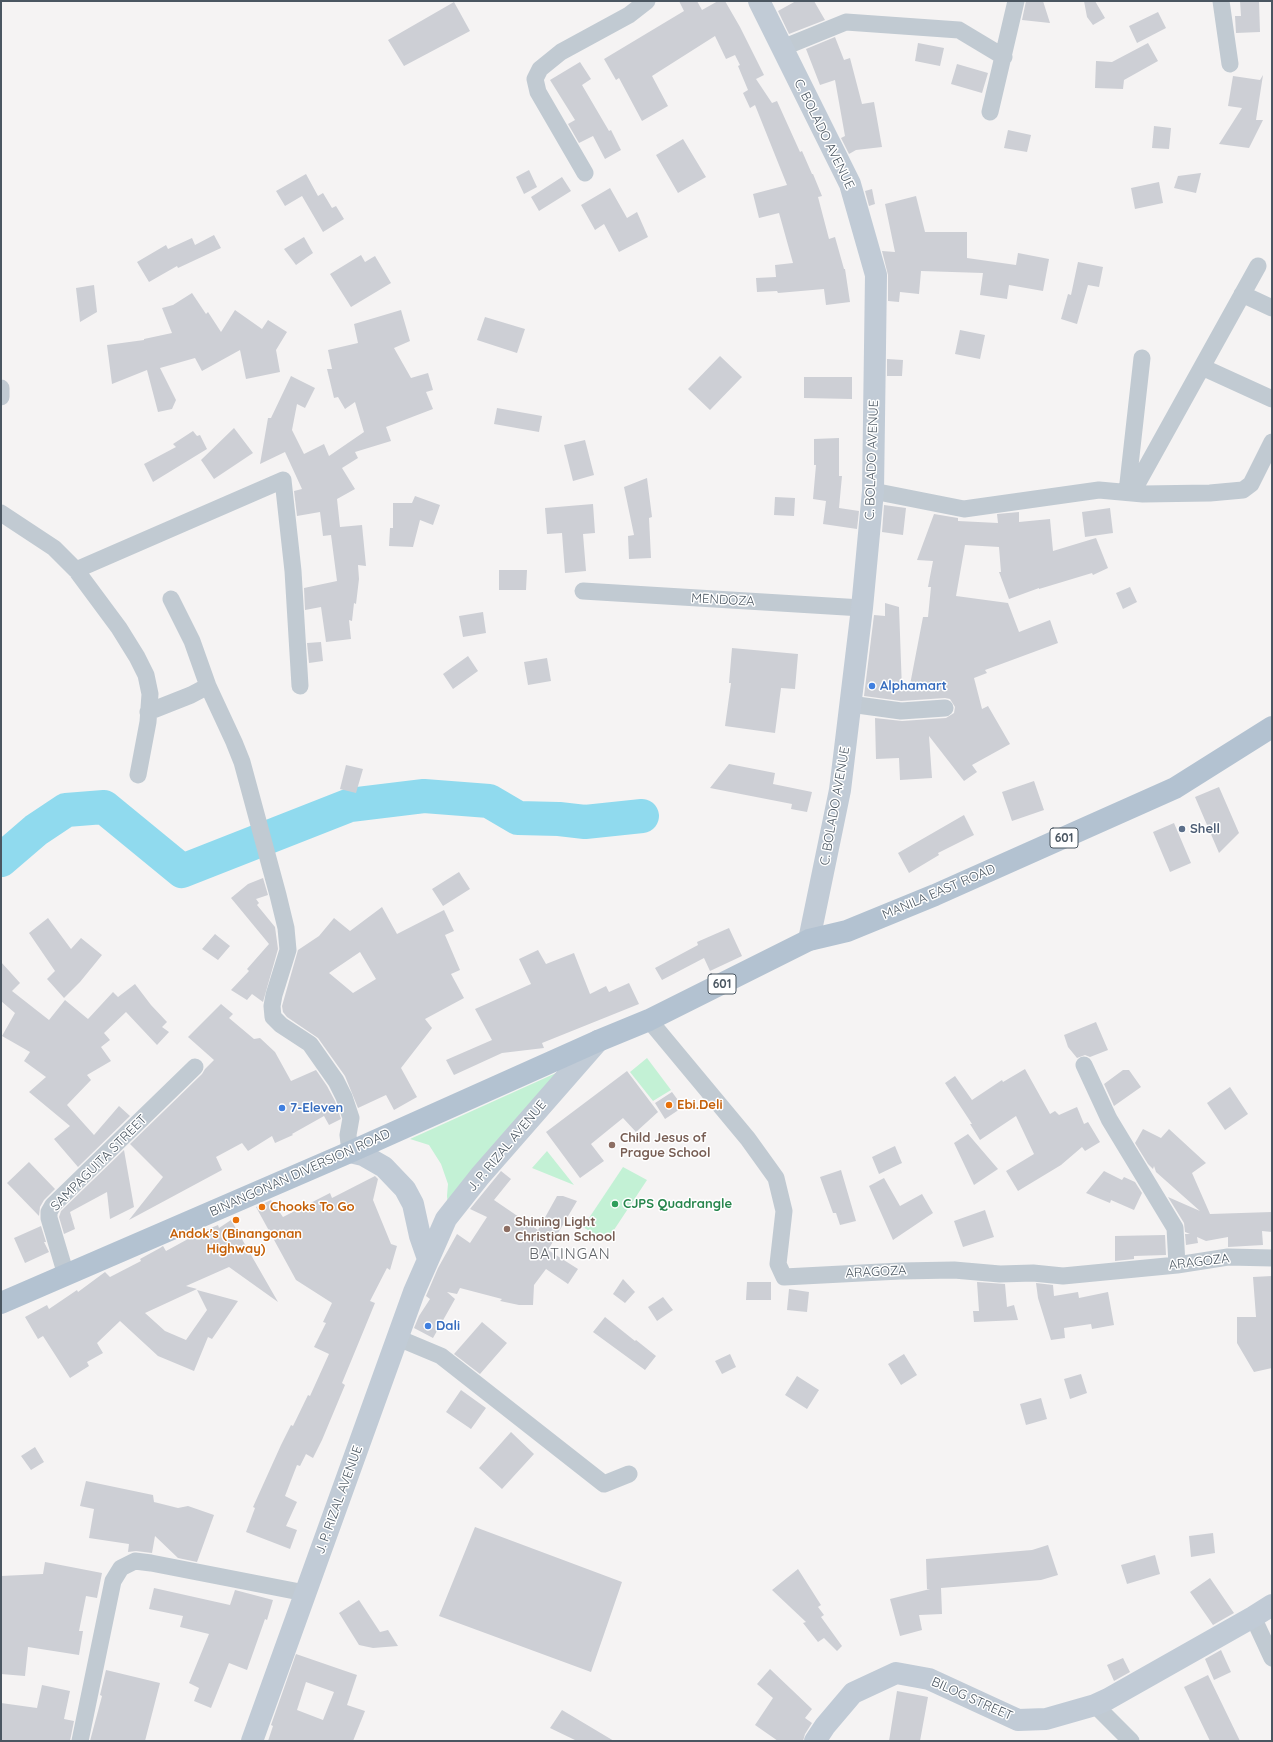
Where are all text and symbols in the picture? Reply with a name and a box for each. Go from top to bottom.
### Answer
street label: C. BOLADO AVENUE [791,76,857,192]
street label: C. BOLADO AVENUE [862,400,882,520]
street label: MENDOZA [691,591,755,609]
place label: Alphamart [880,678,947,694]
marker: Alphamart [867,681,877,691]
street label: C. BOLADO AVENUE [817,745,853,867]
place label: Shell [1190,821,1220,837]
marker: Shell [1177,824,1187,834]
road number: 601 [1050,828,1078,848]
street label: MANILA EAST ROAD [880,861,998,923]
road number: 601 [708,974,736,994]
street label: J. P. RIZAL AVENUE [464,1097,550,1195]
place label: Ebi.Deli [677,1097,723,1113]
place label: 7-Eleven [290,1100,343,1116]
marker: Ebi.Deli [664,1100,674,1110]
marker: 7-Eleven [277,1103,287,1113]
street label: SAMPAGUITA STREET [48,1112,150,1214]
street label: BINANGONAN DIVERSION ROAD [207,1126,393,1220]
place label: Child Jesus of Prague School [620,1130,710,1161]
marker: Child Jesus of Prague School [607,1140,617,1150]
place label: CJPS Quadrangle [623,1196,732,1212]
place label: Chooks To Go [270,1199,355,1215]
marker: CJPS Quadrangle [610,1199,620,1209]
marker: Chooks To Go [257,1202,267,1212]
place label: Shining Light Christian School [515,1214,616,1245]
marker: Andok's (Binangonan Highway) [231,1215,241,1225]
marker: Shining Light Christian School [502,1224,512,1234]
place label: Andok's (Binangonan Highway) [170,1226,302,1257]
district label: BATINGAN [529,1245,611,1263]
street label: ARAGOZA [1168,1251,1230,1273]
street label: ARAGOZA [845,1263,907,1281]
place label: Dali [436,1318,460,1334]
marker: Dali [423,1321,433,1331]
street label: J. P. RIZAL AVENUE [312,1444,366,1556]
street label: BILOG STREET [929,1674,1015,1724]

